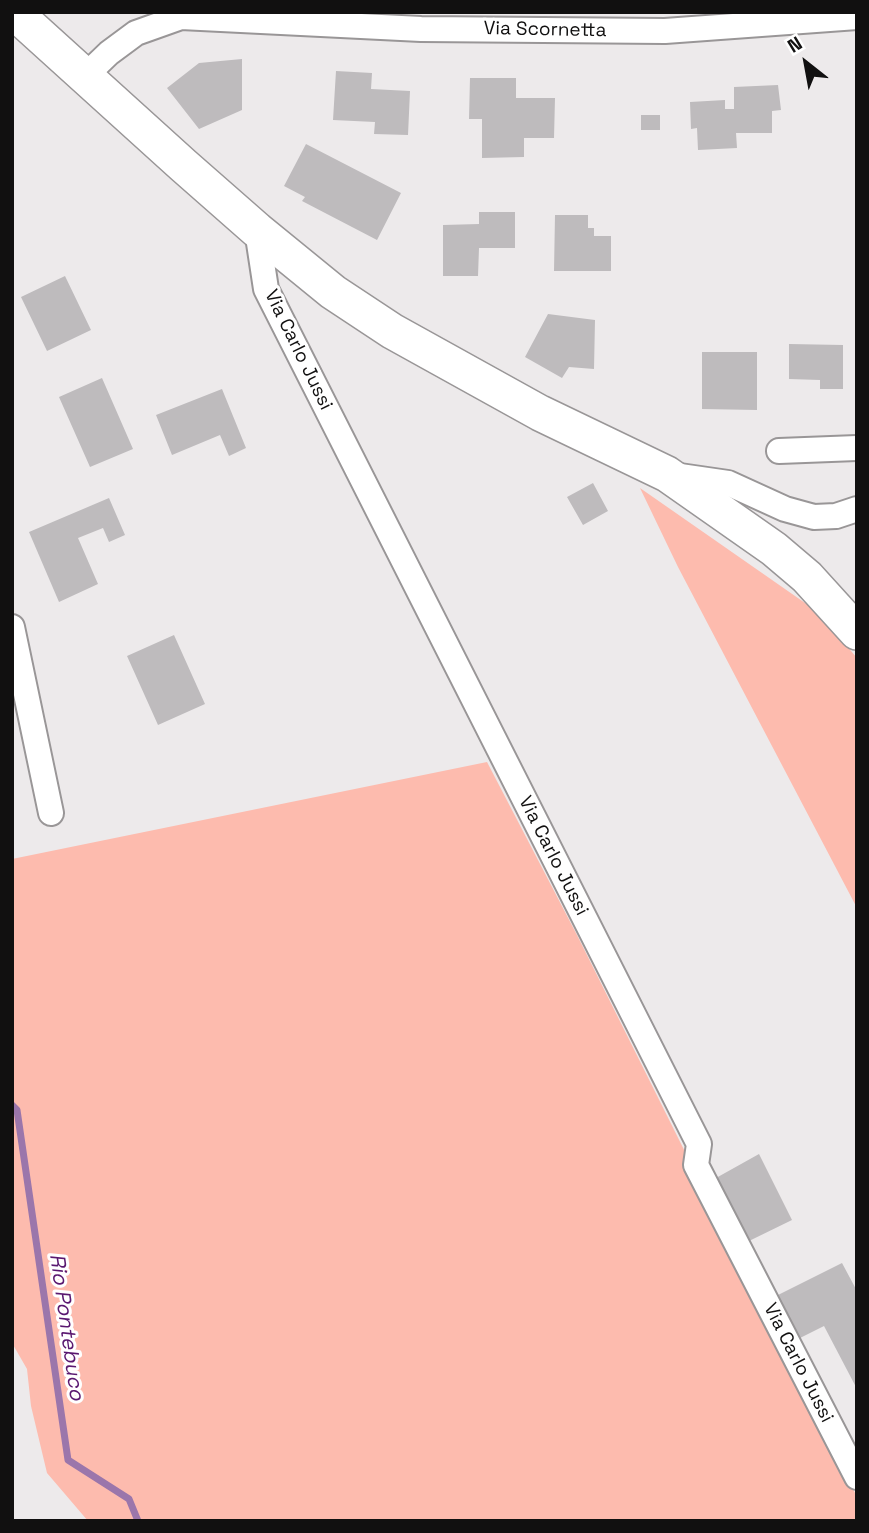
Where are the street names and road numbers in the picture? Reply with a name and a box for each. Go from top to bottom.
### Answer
street label: Via Scornetta [483,18,607,42]
street label: Via Carlo Jussi [259,286,337,414]
street label: Via Carlo Jussi [513,793,593,919]
street label: Via Carlo Jussi [758,1300,838,1426]

